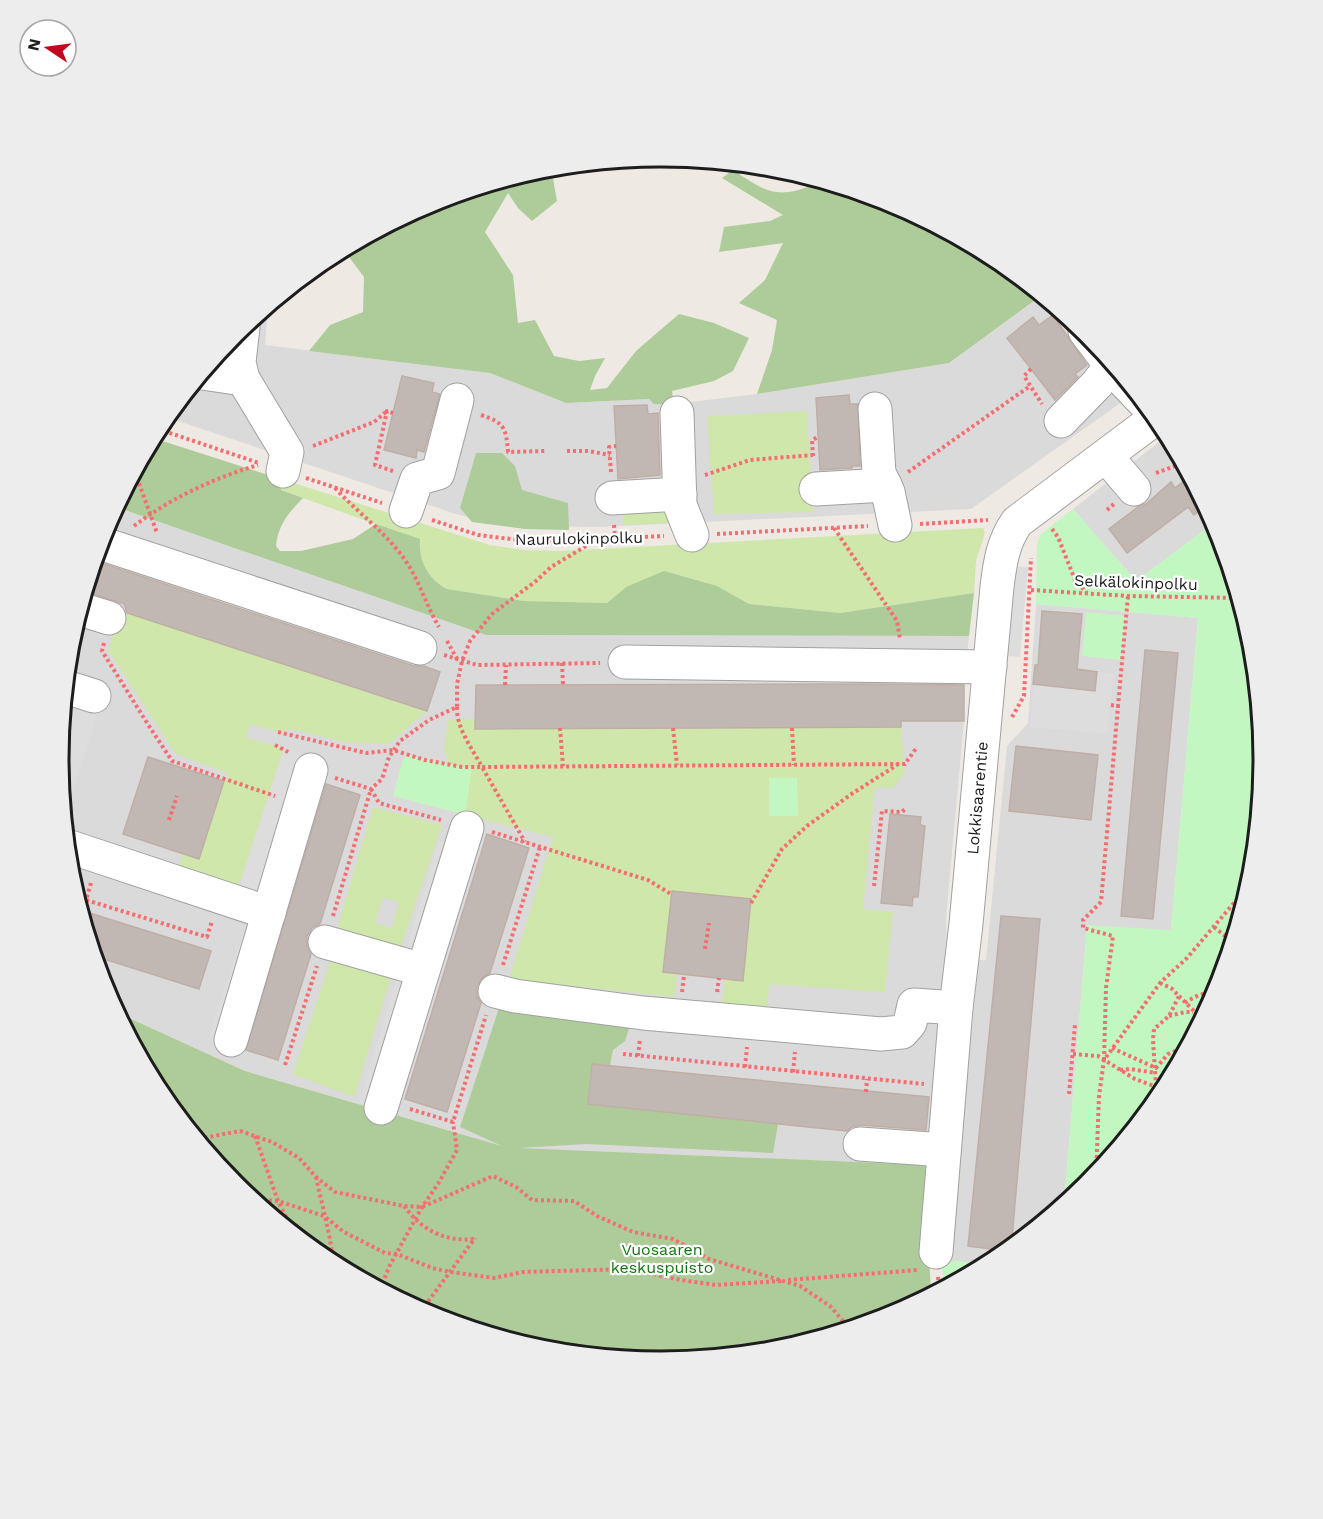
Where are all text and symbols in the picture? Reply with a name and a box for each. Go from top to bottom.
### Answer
north arrow [18,18,78,78]
text: N [23,37,44,53]
street label: Naurulokinpolku [515,528,643,549]
street label: Selkälokinpolku [1074,571,1198,594]
street label: Lokkisaarentie [963,741,992,855]
park label: Vuosaaren keskuspuisto [611,1240,713,1277]

